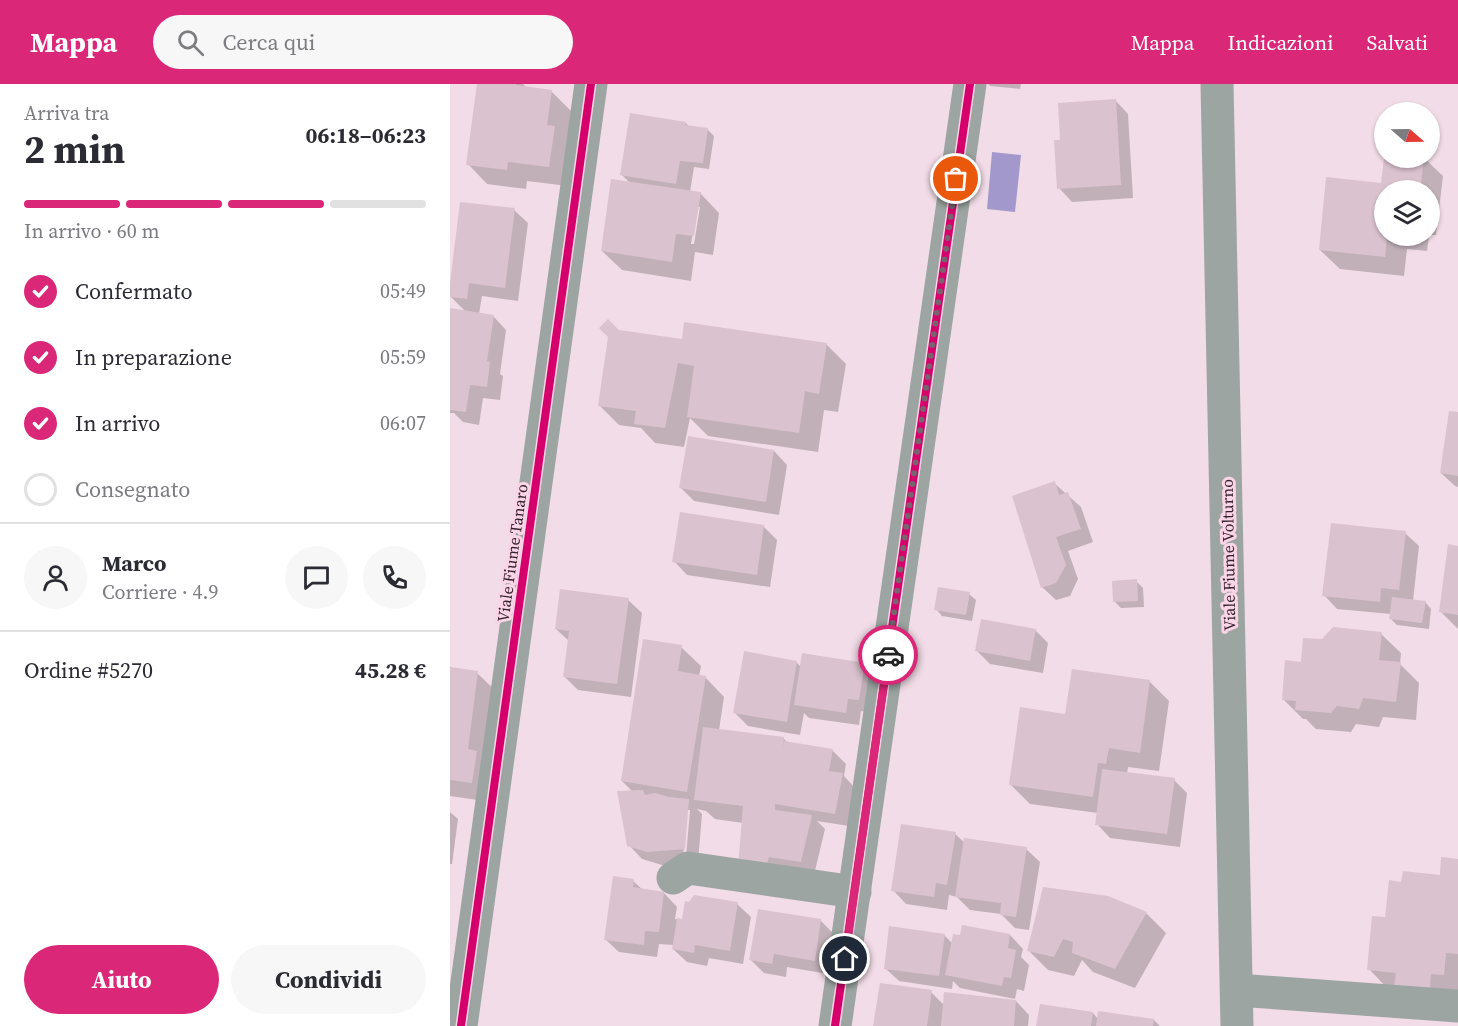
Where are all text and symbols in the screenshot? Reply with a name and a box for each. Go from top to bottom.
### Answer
search box [153,15,573,69]
text: Mappa [30,23,117,61]
icon: search [174,26,207,59]
text: Cerca qui [222,27,315,57]
text: Mappa [1131,28,1195,57]
text: Indicazioni [1228,28,1333,57]
text: Salvati [1366,28,1428,57]
text: Arriva tra [24,99,109,127]
north arrow [1374,102,1440,168]
map controls [1374,102,1440,246]
text: 06:18–06:23 [306,120,426,150]
text: 2 min [24,123,125,176]
pin [930,153,981,204]
icon: bag [939,162,972,195]
button: layers [1374,180,1440,246]
text: In arrivo · 60 m [24,217,160,245]
icon: check [24,275,57,308]
text: Confermato [75,276,193,306]
text: 05:49 [380,277,426,305]
icon: check [24,341,57,374]
text: In preparazione [75,342,232,372]
text: 05:59 [380,343,426,371]
icon: check [24,407,57,440]
text: In arrivo [75,408,160,438]
text: 06:07 [380,409,426,437]
text: Consegnato [75,474,190,504]
street label: Viale Fiume Volturno [1216,479,1240,631]
street label: Viale Fiume Tanaro [491,482,533,623]
button: person [24,546,87,609]
button: chat [285,546,348,609]
button: phone [363,546,426,609]
text: Marco [102,548,166,578]
text: Corriere · 4.9 [102,578,218,606]
courier [858,625,918,685]
icon: car [872,639,905,672]
text: Ordine #5270 [24,655,153,685]
text: 45.28 € [355,655,426,685]
pin [819,933,870,984]
icon: home [828,942,861,975]
button: Aiuto [24,945,219,1014]
button: Condividi [231,945,426,1014]

